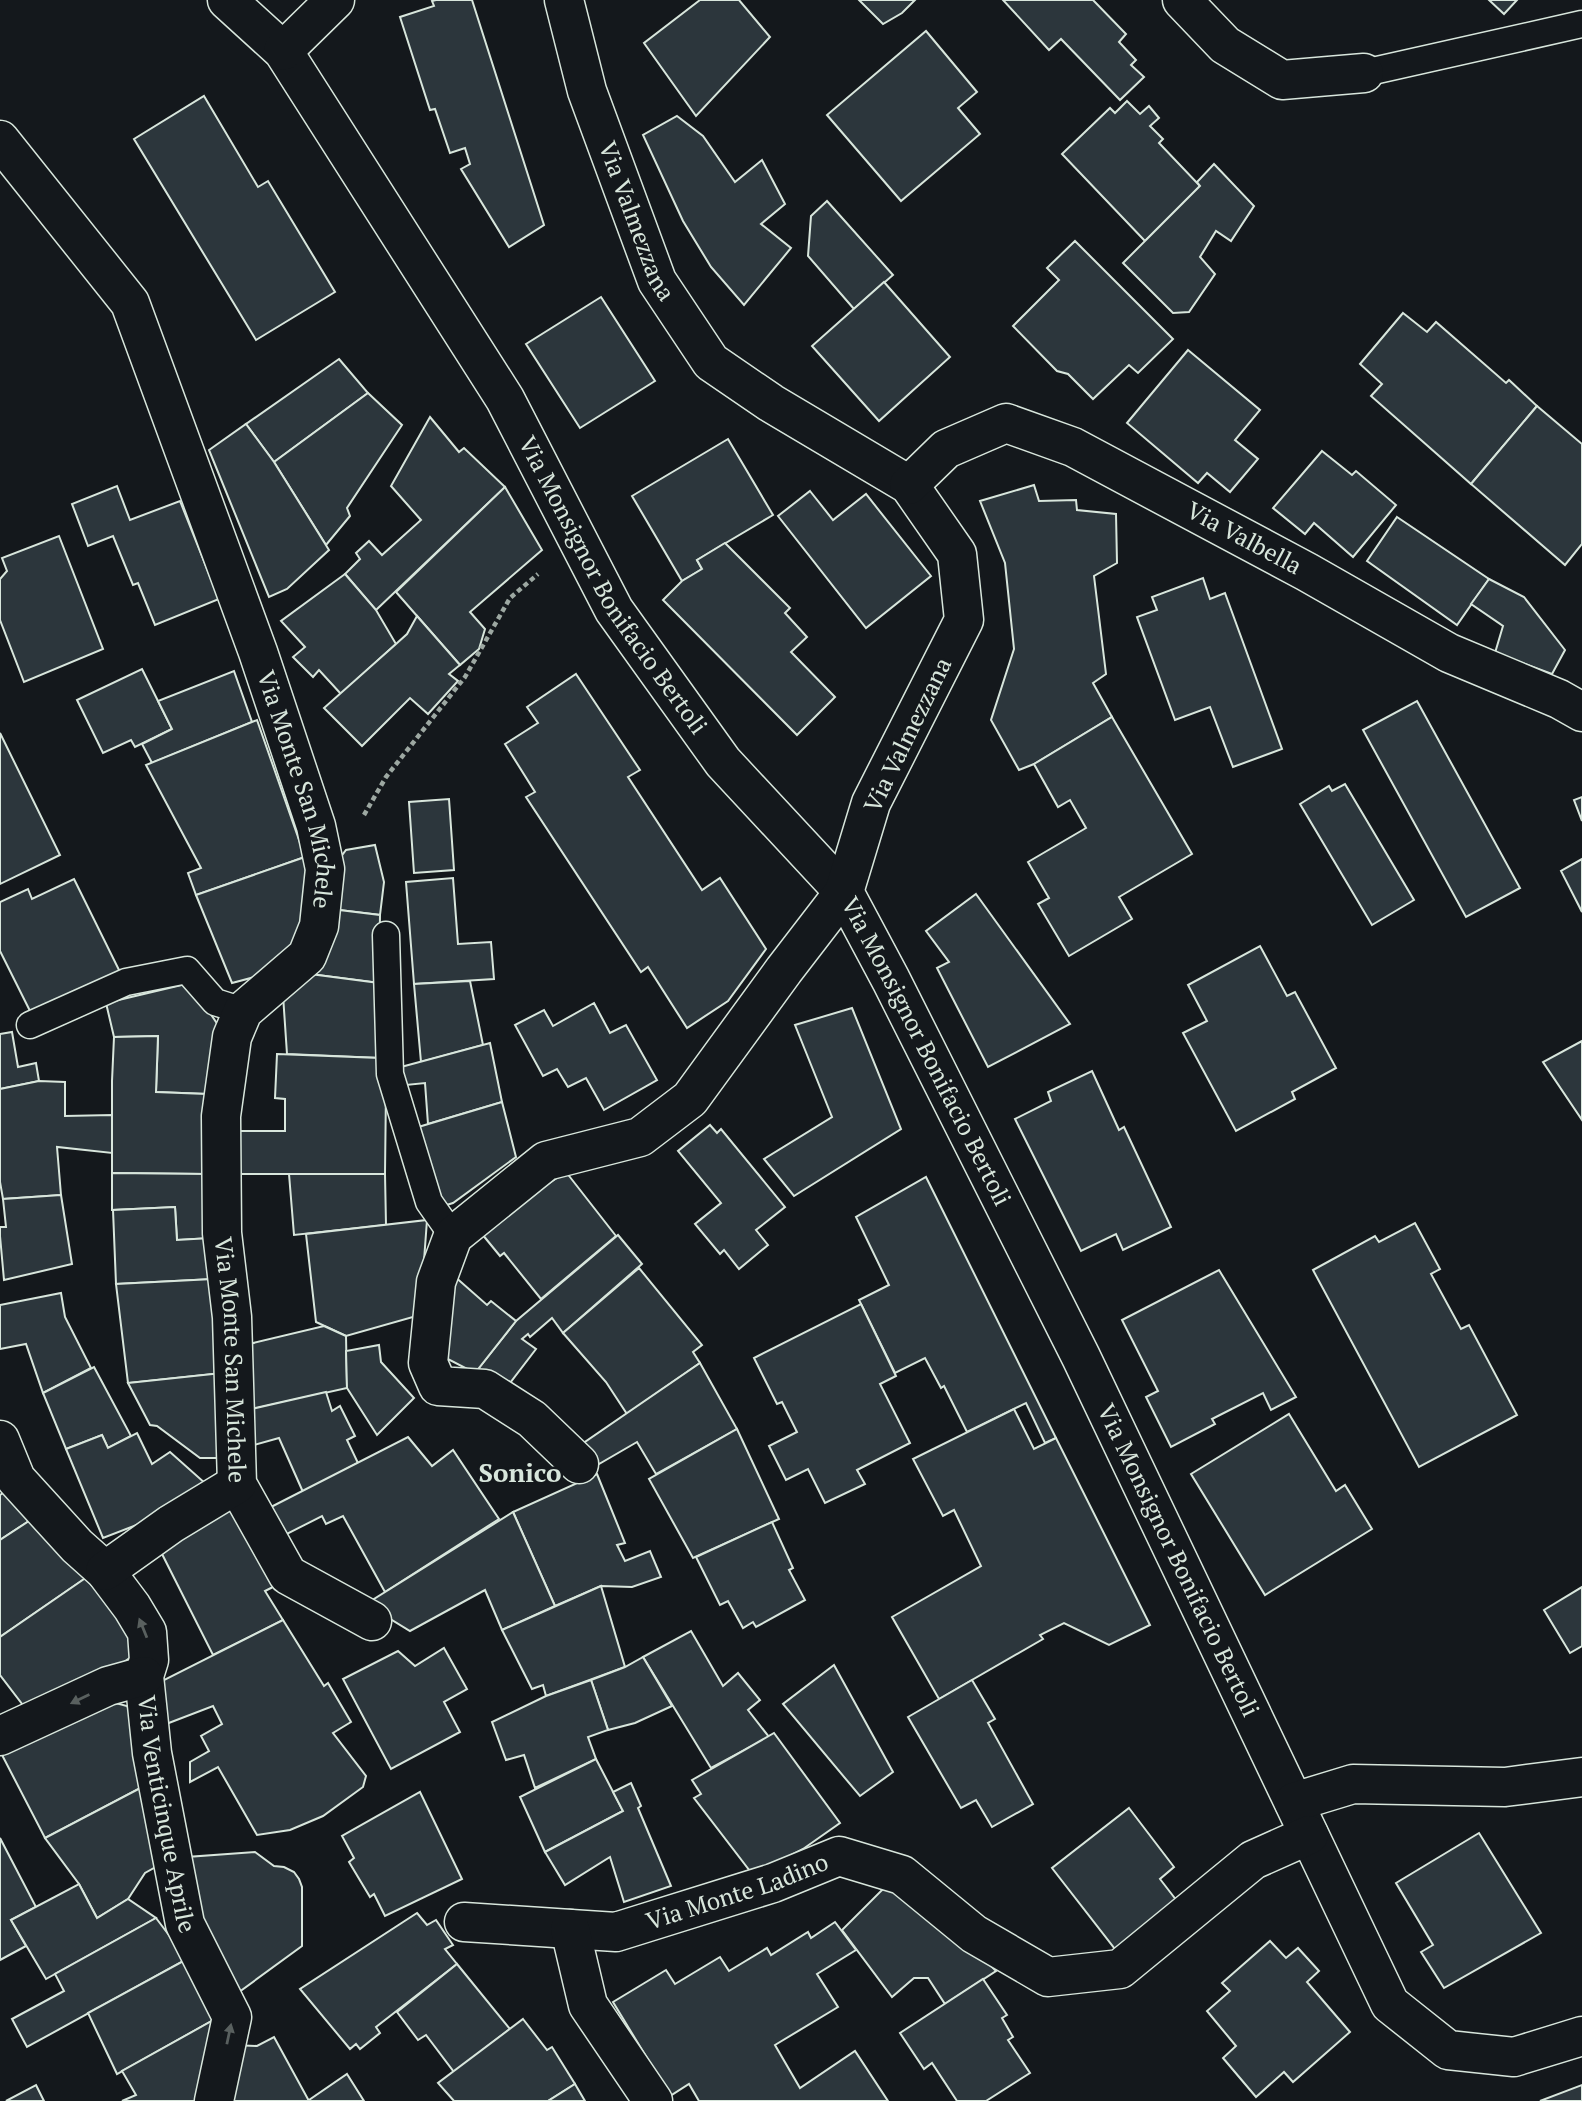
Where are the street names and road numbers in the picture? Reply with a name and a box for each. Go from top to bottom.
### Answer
street label: Via Valmezzana [592,137,683,307]
street label: Via Monsignor Bonifacio Bertoli [512,430,715,740]
street label: Via Valbella [1181,494,1308,581]
street label: Via Valmezzana [856,652,958,817]
street label: Via Monte San Michele [250,666,343,910]
street label: Via Monsignor Bonifacio Bertoli [834,891,1019,1211]
street label: Via Monte San Michele [208,1235,254,1484]
street label: Via Monsignor Bonifacio Bertoli [1091,1398,1267,1722]
street label: Via Venticinque Aprile [131,1694,204,1938]
street label: Via Monte Ladino [642,1845,833,1937]

